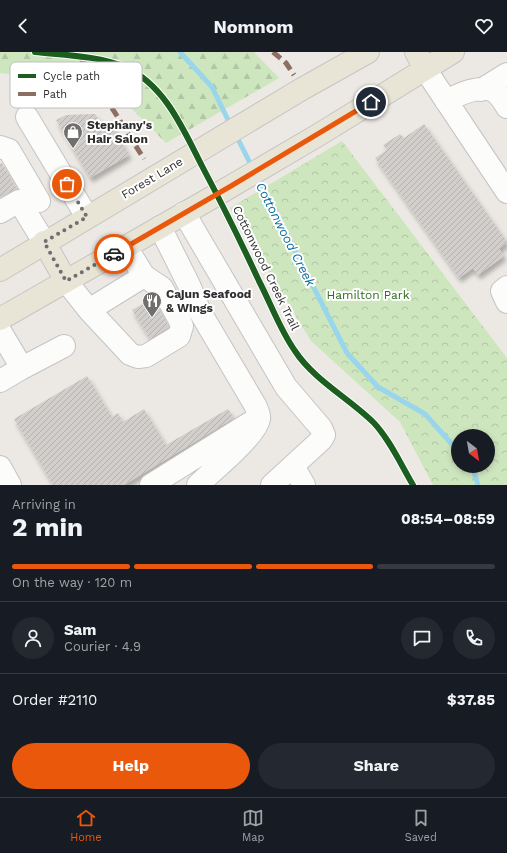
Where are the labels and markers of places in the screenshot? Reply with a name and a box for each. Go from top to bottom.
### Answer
pin [354,85,388,119]
place label: Stephany's Hair Salon [87,118,153,146]
shop icon: Stephany's Hair Salon [62,121,84,149]
pin [50,167,84,201]
place label: Cajun Seafood & Wings [166,287,251,315]
restaurant icon: Cajun Seafood & Wings [141,290,163,318]

